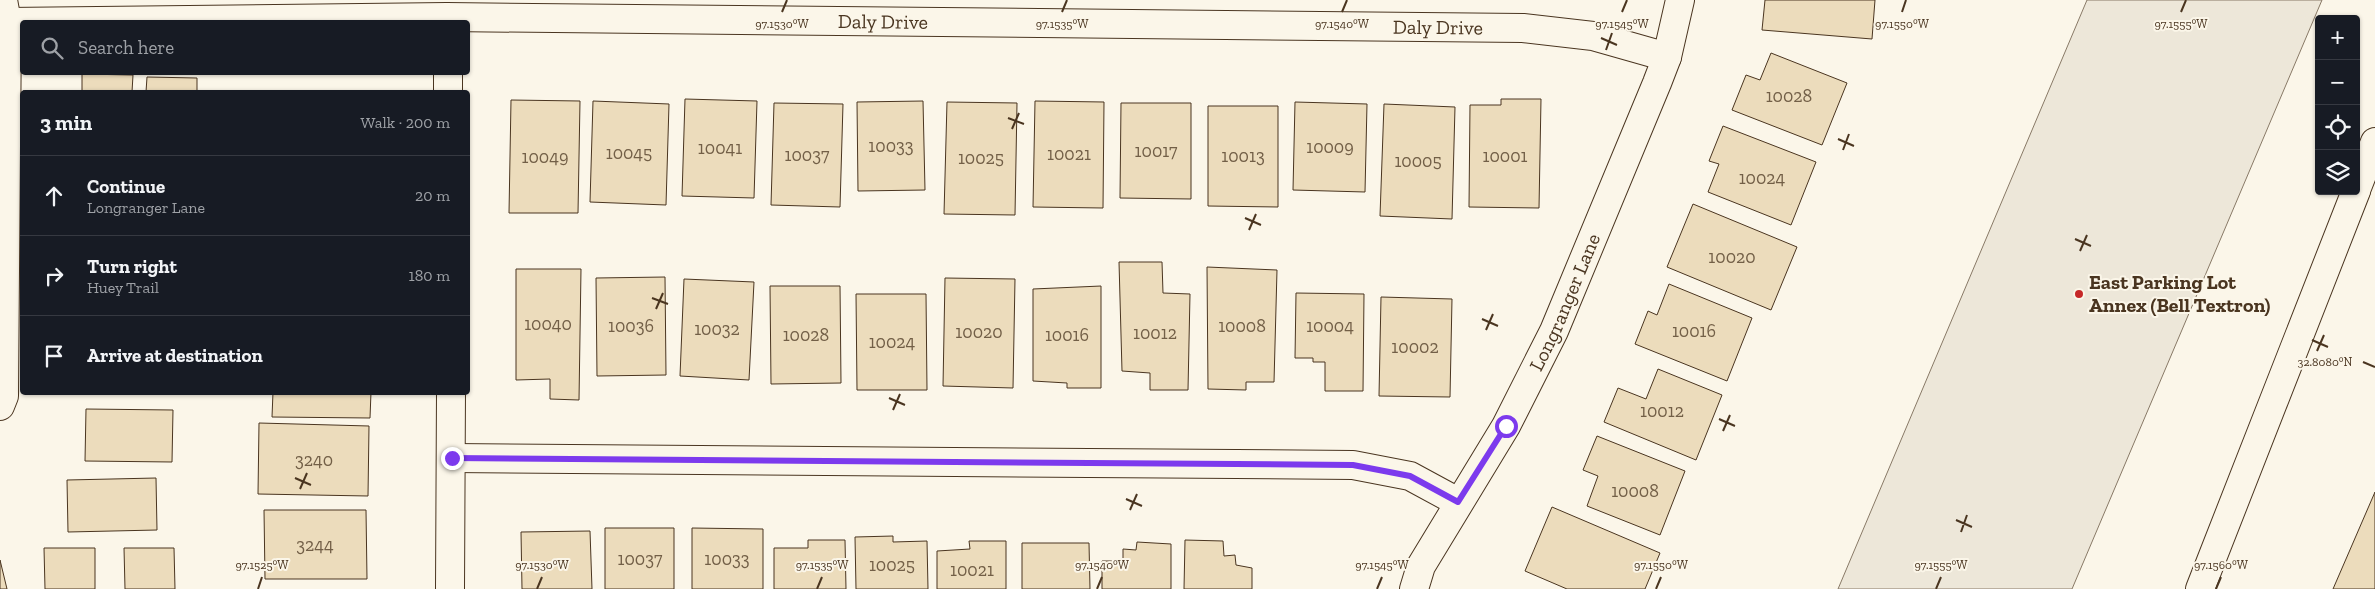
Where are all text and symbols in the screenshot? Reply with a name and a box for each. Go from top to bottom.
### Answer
street label: Daly Drive [838,9,928,34]
street label: Daly Drive [1393,15,1483,40]
map controls [2315,15,2360,195]
button: + [2315,15,2360,60]
text: 97.1530°W [755,17,810,31]
text: 97.1535°W [1036,17,1089,31]
text: 97.1540°W [1315,17,1370,31]
text: 97.1545°W [1595,17,1649,31]
text: 97.1550°W [1875,17,1930,31]
text: 97.1555°W [2154,17,2208,31]
search box [20,20,470,75]
icon: search [38,34,66,62]
text: Search here [78,36,174,59]
button: − [2315,60,2360,105]
house number: 10028 [1766,85,1812,107]
button: locate [2315,105,2360,150]
text: 3 min [40,110,92,135]
text: Walk · 200 m [361,113,450,132]
house number: 10033 [868,135,914,157]
house number: 10009 [1306,136,1354,158]
house number: 10041 [698,137,742,159]
house number: 10017 [1135,140,1178,162]
house number: 10045 [606,142,652,164]
house number: 10021 [1047,143,1091,165]
house number: 10037 [785,144,830,166]
house number: 10013 [1221,145,1265,167]
house number: 10001 [1483,145,1528,167]
house number: 10049 [522,146,568,168]
house number: 10025 [958,147,1004,169]
house number: 10005 [1394,150,1442,172]
button: layers [2315,150,2360,195]
house number: 10024 [1739,167,1786,189]
text: Continue [87,175,165,198]
icon: ahead [40,182,68,210]
text: 20 m [415,186,450,205]
text: Longranger Lane [87,198,205,217]
street label: Longranger Lane [1524,230,1605,375]
house number: 10020 [1708,246,1756,268]
text: Turn right [87,255,177,278]
icon: right [40,262,68,290]
text: 180 m [409,266,450,285]
place label: East Parking Lot Annex (Bell Textron) [2089,270,2271,317]
text: Huey Trail [87,278,159,297]
marker: East Parking Lot Annex (Bell Textron) [2073,288,2085,300]
house number: 10040 [524,313,572,335]
house number: 10036 [608,315,654,337]
house number: 10008 [1218,315,1266,337]
house number: 10004 [1306,315,1354,337]
house number: 10032 [694,318,740,340]
house number: 10016 [1672,320,1716,342]
house number: 10020 [955,321,1003,343]
house number: 10012 [1133,322,1177,344]
house number: 10028 [783,324,829,346]
house number: 10016 [1045,324,1089,346]
house number: 10024 [869,331,916,353]
house number: 10002 [1391,336,1439,358]
icon: arrive [40,342,68,370]
text: Arrive at destination [87,344,263,367]
text: 32.8080°N [2298,355,2353,369]
house number: 10012 [1640,400,1684,422]
route start [1495,415,1518,438]
route end [441,447,464,470]
house number: 3240 [295,449,333,471]
house number: 10008 [1611,480,1659,502]
house number: 3244 [296,534,334,556]
house number: 10037 [618,548,663,570]
house number: 10033 [704,548,750,570]
house number: 10025 [869,554,915,576]
text: 97.1525°W [235,558,289,572]
text: 97.1530°W [515,558,570,572]
text: 97.1535°W [796,558,849,572]
text: 97.1540°W [1075,558,1130,572]
text: 97.1545°W [1355,558,1409,572]
text: 97.1550°W [1634,558,1689,572]
text: 97.1555°W [1914,558,1968,572]
text: 97.1560°W [2194,558,2249,572]
house number: 10021 [950,559,994,581]

